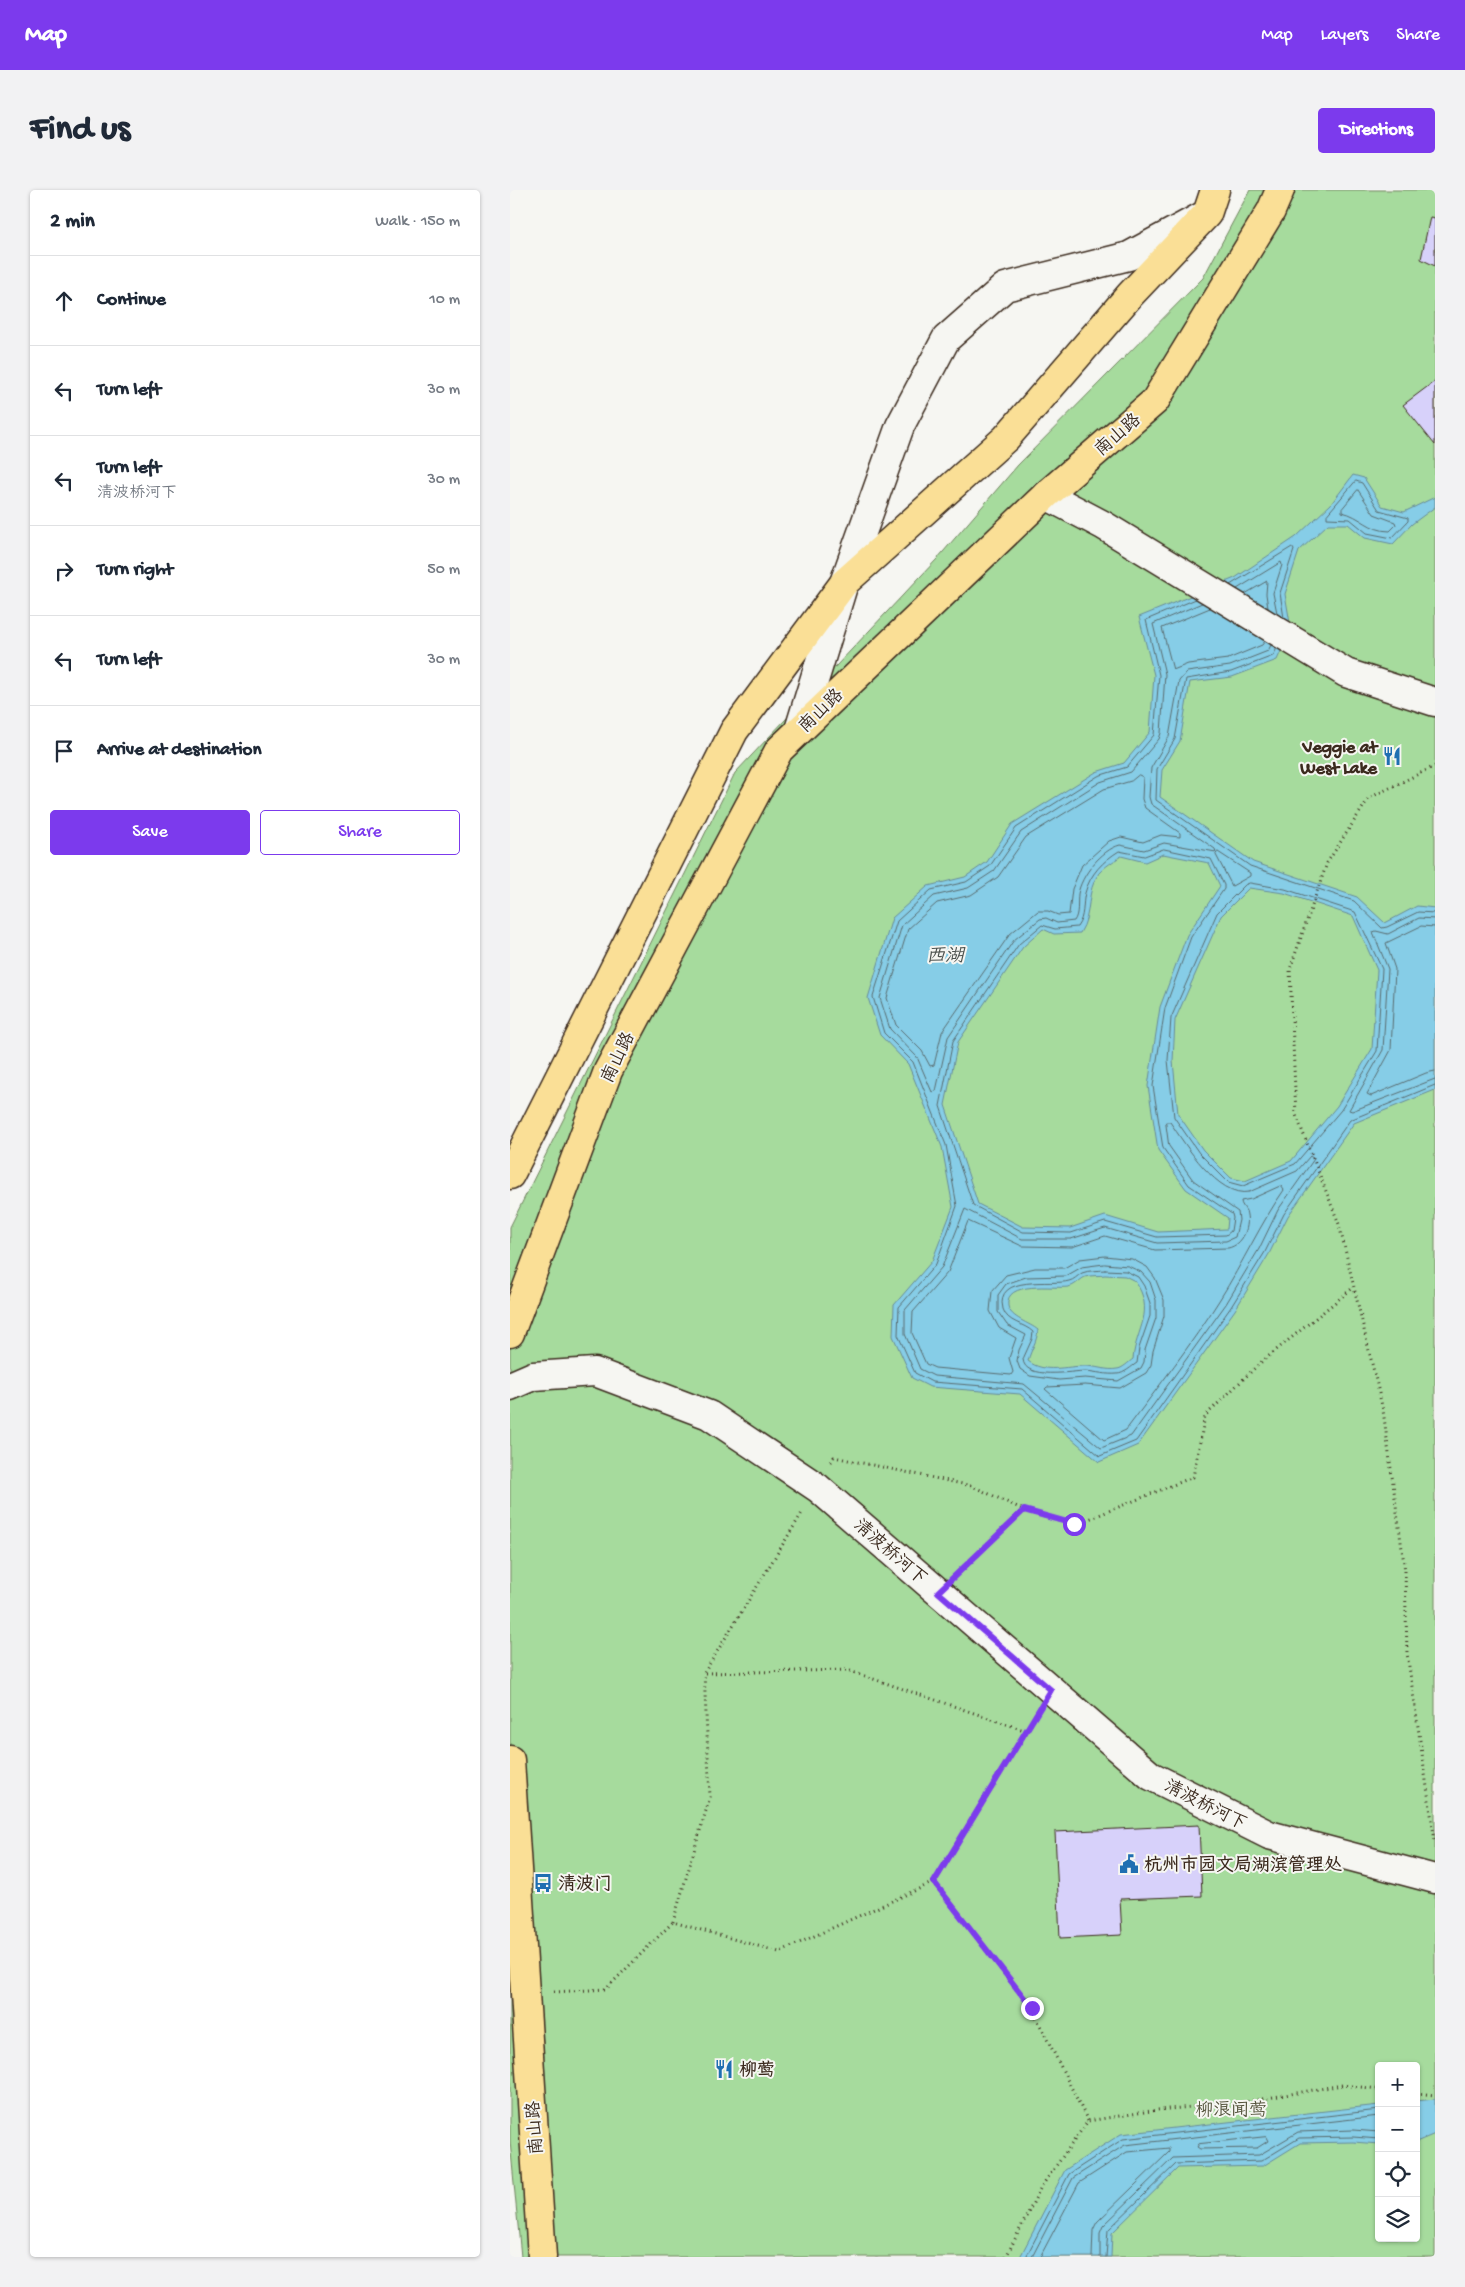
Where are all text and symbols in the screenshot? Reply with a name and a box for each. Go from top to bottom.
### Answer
text: Map [25,21,67,50]
text: Map [1261,25,1293,46]
text: Layers [1321,25,1368,46]
text: Share [1396,25,1440,46]
button: Directions [1318,108,1435,153]
text: Find us [30,110,130,151]
text: 2 min [50,210,95,235]
text: Walk · 150 m [375,213,460,232]
icon: ahead [50,287,78,315]
text: Continue [97,289,166,312]
text: 10 m [429,291,460,310]
icon: left [50,377,78,405]
text: Turn left [97,379,161,402]
text: 30 m [427,381,460,400]
street label: 南山路 [1091,409,1146,462]
text: Turn left [97,457,161,480]
icon: left [50,467,78,495]
text: 30 m [427,471,460,490]
text: 清波桥河下 [97,485,177,504]
icon: right [50,557,78,585]
text: Turn right [97,559,173,582]
text: 50 m [427,561,460,580]
icon: left [50,647,78,675]
text: Turn left [97,649,161,672]
text: 30 m [427,651,460,670]
street label: 南山路 [794,685,848,738]
icon: arrive [50,737,78,765]
place label: Veggie at West Lake [1299,738,1379,780]
text: Arrive at destination [97,739,261,762]
restaurant icon: Veggie at West Lake [1381,745,1403,767]
button: Save [50,810,250,855]
button: Share [260,810,460,855]
water label: 西湖 [926,946,966,969]
street label: 南山路 [597,1029,641,1087]
route start [1063,1513,1086,1536]
street label: 清波桥河下 [849,1515,931,1590]
street label: 清波桥河下 [1160,1776,1250,1836]
public building icon: 杭州市园文局湖滨管理处 [1118,1853,1140,1875]
place label: 杭州市园文局湖滨管理处 [1144,1854,1342,1877]
bus stop icon: 清波门 [532,1872,554,1894]
place label: 清波门 [558,1873,612,1896]
route end [1021,1997,1044,2020]
restaurant icon: 柳莺 [713,2058,735,2080]
place label: 柳莺 [739,2060,775,2082]
map controls [1375,2062,1420,2242]
button: + [1375,2062,1420,2107]
street label: 南山路 [523,2100,549,2156]
park label: 柳浪闻莺 [1195,2100,1267,2122]
button: − [1375,2107,1420,2152]
button: locate [1375,2152,1420,2197]
button: layers [1375,2197,1420,2242]

